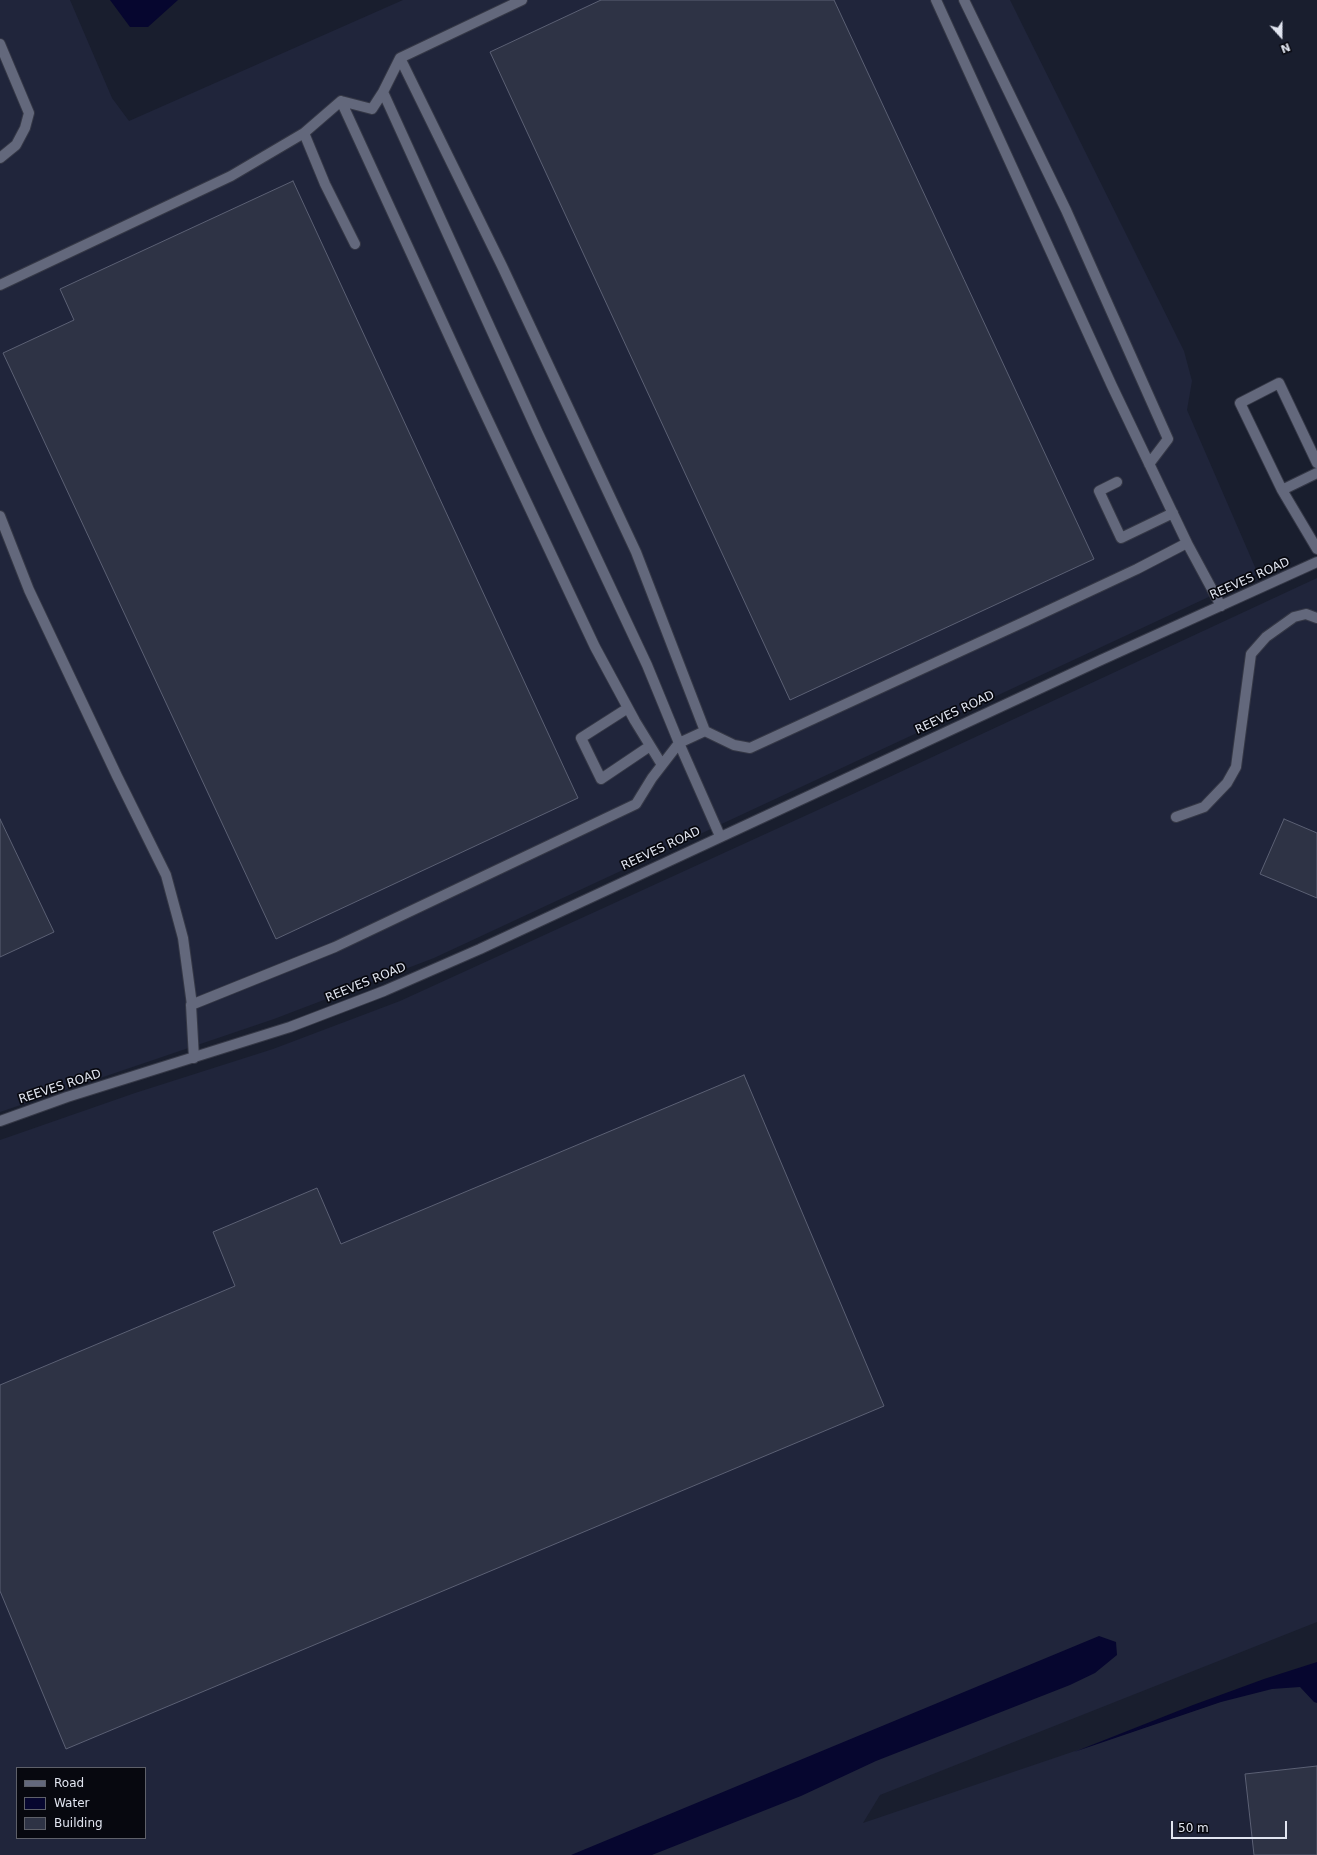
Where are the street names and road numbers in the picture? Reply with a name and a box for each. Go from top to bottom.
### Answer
street label: REEVES ROAD [1208,555,1292,603]
street label: REEVES ROAD [913,688,997,738]
street label: REEVES ROAD [619,824,703,874]
street label: REEVES ROAD [324,960,408,1006]
street label: REEVES ROAD [17,1067,103,1107]

